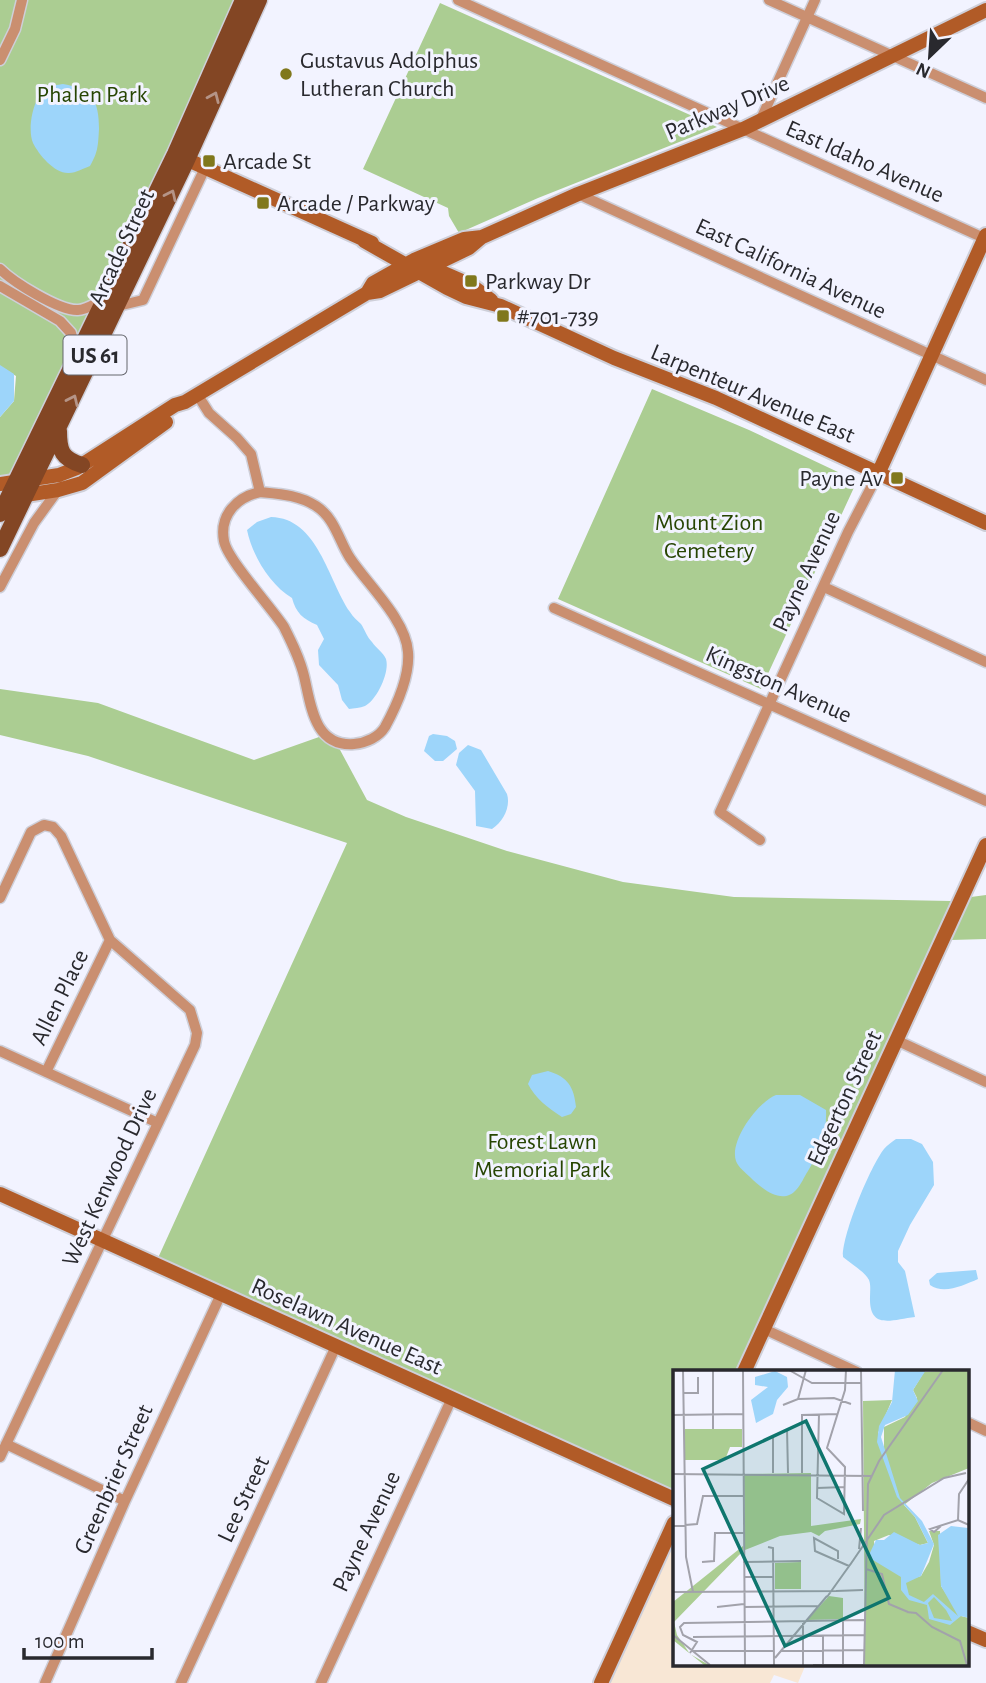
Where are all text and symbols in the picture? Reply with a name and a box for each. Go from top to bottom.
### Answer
north arrow [895,21,965,91]
place label: Gustavus Adolphus Lutheran Church [300,49,478,101]
text: N [913,59,933,81]
marker: Gustavus Adolphus Lutheran Church [278,66,294,82]
street label: Parkway Drive [662,71,793,145]
park label: Phalen Park [37,83,147,107]
one-way arrow [206,92,220,104]
street label: East Idaho Avenue [782,116,947,208]
place label: Arcade St [223,150,311,174]
marker: Arcade St [201,153,217,169]
street label: Arcade Street [85,185,159,309]
one-way arrow [163,190,177,202]
place label: Arcade / Parkway [277,192,435,216]
marker: Arcade / Parkway [255,195,271,211]
street label: East California Avenue [692,214,890,324]
place label: Parkway Dr [485,270,591,294]
marker: Parkway Dr [463,273,479,289]
place label: #701-739 [517,305,599,329]
marker: #701-739 [495,308,511,324]
road number: US 61 [64,336,126,374]
street label: Larpenteur Avenue East [647,340,858,448]
one-way arrow [65,395,79,407]
place label: Payne Av [799,467,883,491]
marker: Payne Av [889,470,905,486]
street label: Payne Avenue [769,507,845,636]
park label: Mount Zion Cemetery [655,511,763,563]
street label: Kingston Avenue [702,642,855,728]
street label: Allen Place [27,946,93,1049]
street label: Edgerton Street [803,1027,887,1169]
street label: West Kenwood Drive [58,1085,162,1270]
park label: Forest Lawn Memorial Park [474,1130,610,1182]
street label: Roselawn Avenue East [248,1274,446,1380]
inset map [673,1370,968,1666]
street label: Greenbrier Street [70,1401,158,1558]
street label: Lee Street [214,1452,274,1546]
street label: Payne Avenue [329,1467,405,1596]
scale bar [24,1616,152,1660]
text: 100 m [35,1631,85,1652]

